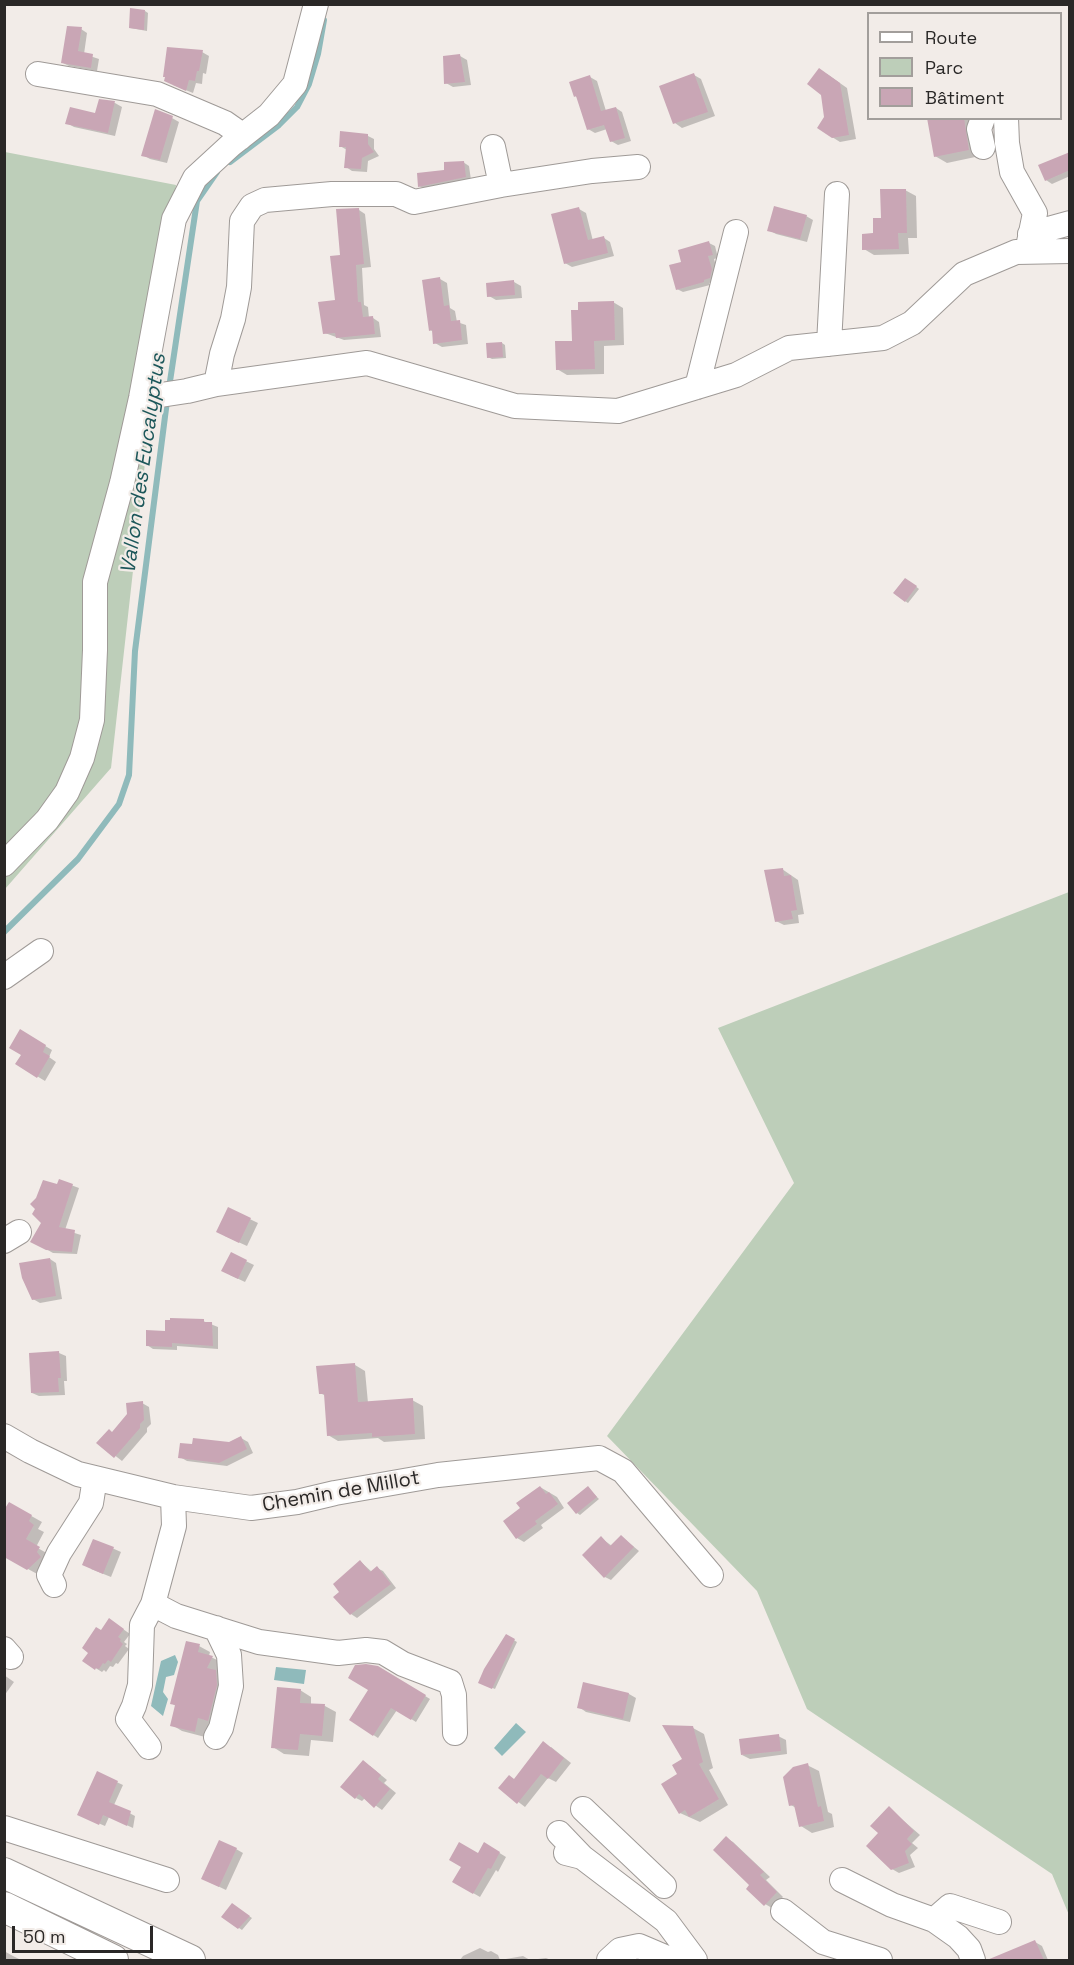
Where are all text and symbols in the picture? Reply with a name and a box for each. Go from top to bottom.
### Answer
legend [867,12,1062,120]
text: Route [925,26,977,49]
text: Parc [925,56,963,79]
text: Bâtiment [925,86,1005,109]
water label: Vallon des Eucalyptus [116,352,172,576]
street label: Chemin de Millot [260,1466,422,1518]
scale bar [15,1914,156,1952]
text: 50 m [23,1925,65,1948]

